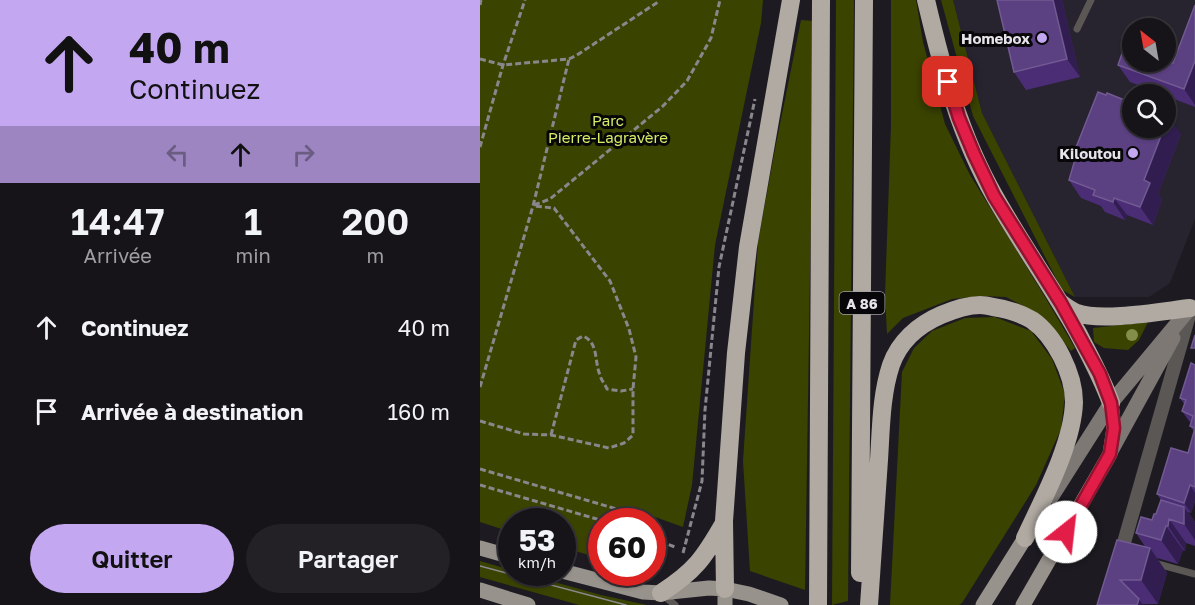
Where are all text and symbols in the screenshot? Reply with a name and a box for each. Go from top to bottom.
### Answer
north arrow [1122,18,1176,72]
map controls [1122,18,1176,138]
text: 40 m [129,22,230,72]
icon: ahead [30,24,108,102]
place label: Homebox [961,29,1030,47]
marker: Homebox [1035,31,1049,45]
pin [922,56,973,107]
icon: arrive [931,65,964,98]
text: Continuez [129,73,260,105]
button: search [1122,84,1176,138]
park label: Parc Pierre-Lagravère [548,111,668,146]
icon: left [161,138,194,171]
icon: ahead [224,138,257,171]
icon: right [287,138,320,171]
place label: Kiloutou [1059,144,1121,162]
marker: Kiloutou [1126,146,1140,160]
text: 14:47 [71,200,165,243]
text: 1 [244,200,262,243]
text: 200 [342,200,409,243]
text: Arrivée [84,243,152,267]
text: min [236,243,271,267]
text: m [367,243,384,267]
road number: A 86 [840,292,884,314]
icon: ahead [30,311,63,344]
text: Continuez [81,314,188,341]
text: 40 m [398,314,450,341]
icon: arrive [30,395,63,428]
text: Arrivée à destination [81,398,303,425]
text: 160 m [387,398,450,425]
position arrow [1034,500,1098,564]
speed limit sign: 60 [588,508,666,586]
text: 53 [519,522,555,558]
button: Quitter [30,524,234,593]
button: Partager [246,524,450,593]
text: km/h [518,553,556,571]

